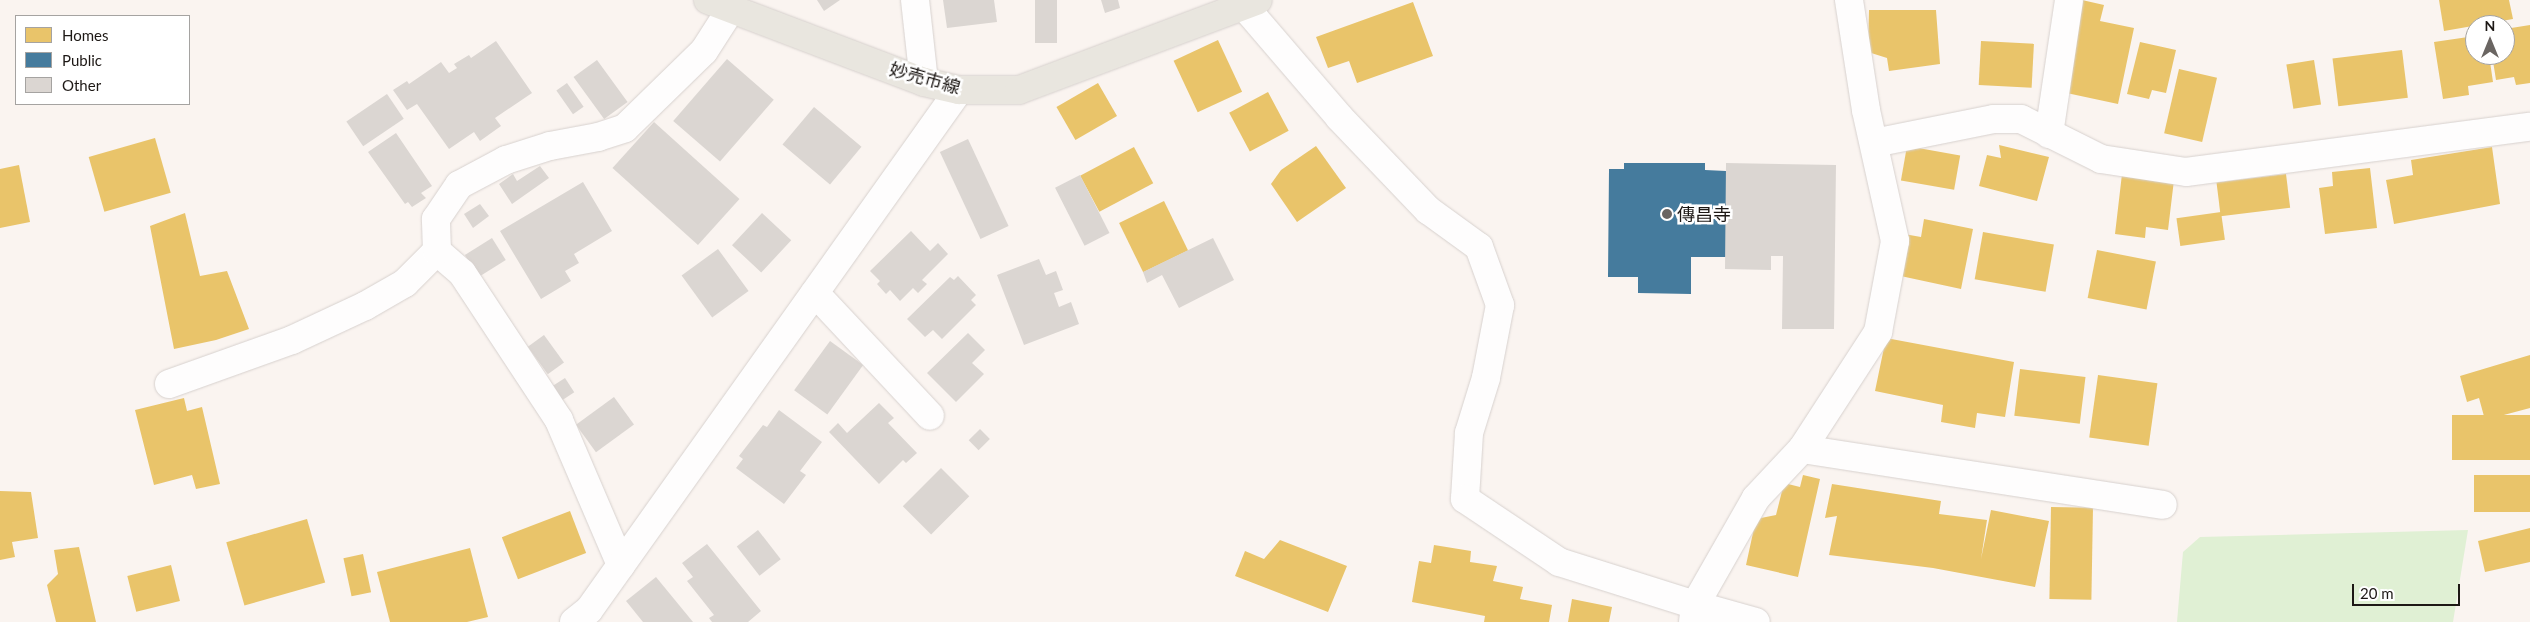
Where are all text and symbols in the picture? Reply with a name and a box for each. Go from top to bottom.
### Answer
legend [15,15,190,105]
north arrow [2465,15,2515,65]
text: N [2485,17,2495,34]
text: Homes [62,26,108,44]
text: Public [62,51,102,69]
street label: 妙売市線 [887,58,963,98]
text: Other [62,76,101,94]
place label: 傳昌寺 [1677,203,1731,225]
marker: 傳昌寺 [1661,208,1673,220]
scale bar [2355,574,2462,606]
text: 20 m [2360,584,2394,602]

